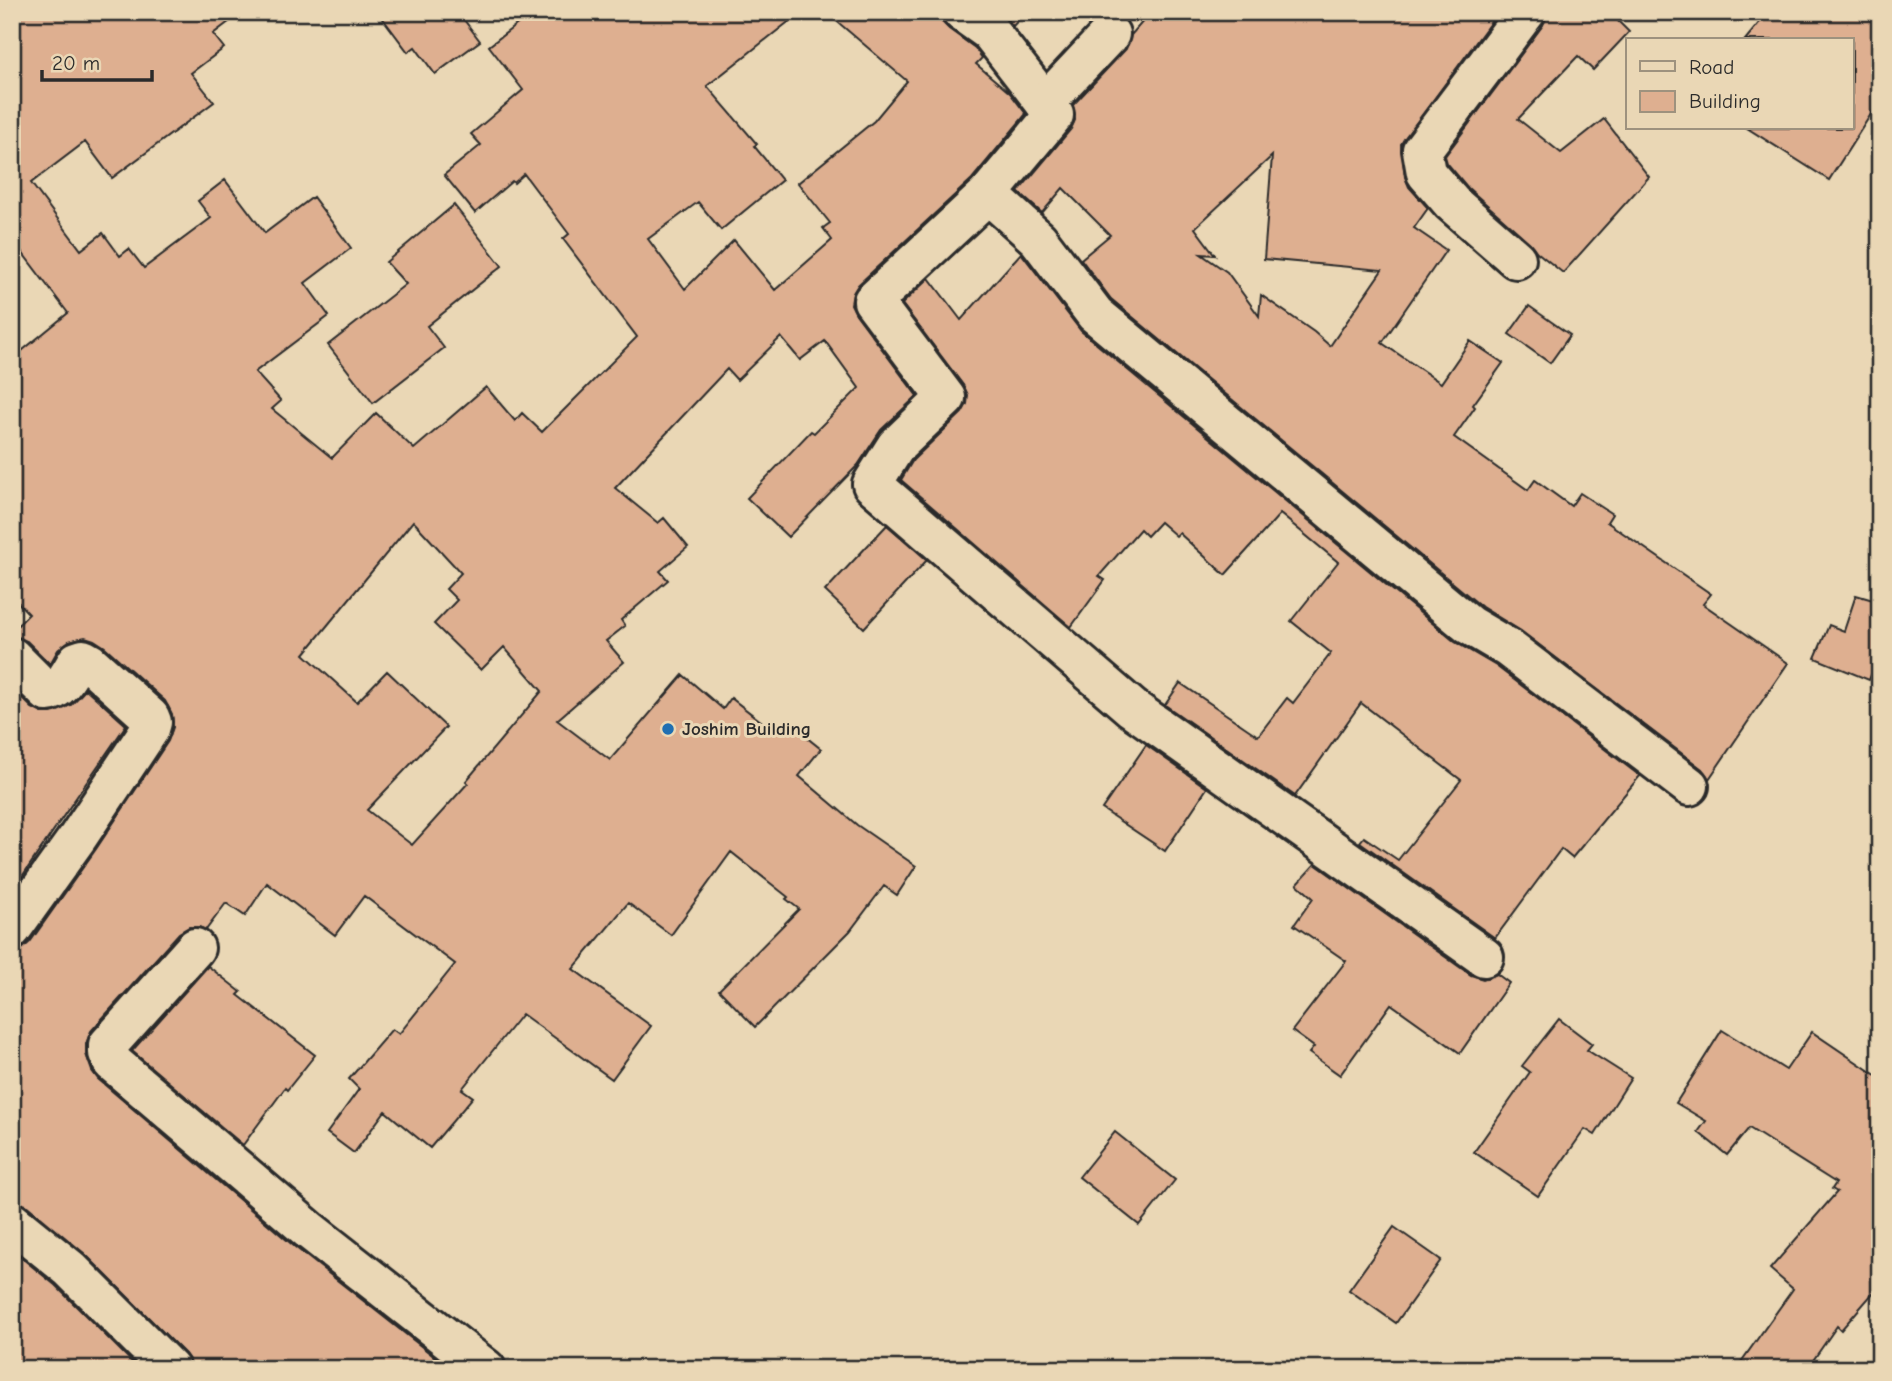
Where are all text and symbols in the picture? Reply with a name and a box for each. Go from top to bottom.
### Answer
scale bar [42,38,152,82]
legend [1626,38,1854,130]
text: 20 m [52,51,100,75]
text: Road [1689,55,1734,79]
text: Building [1689,89,1761,113]
place label: Joshim Building [682,718,811,740]
marker: Joshim Building [660,721,676,737]

